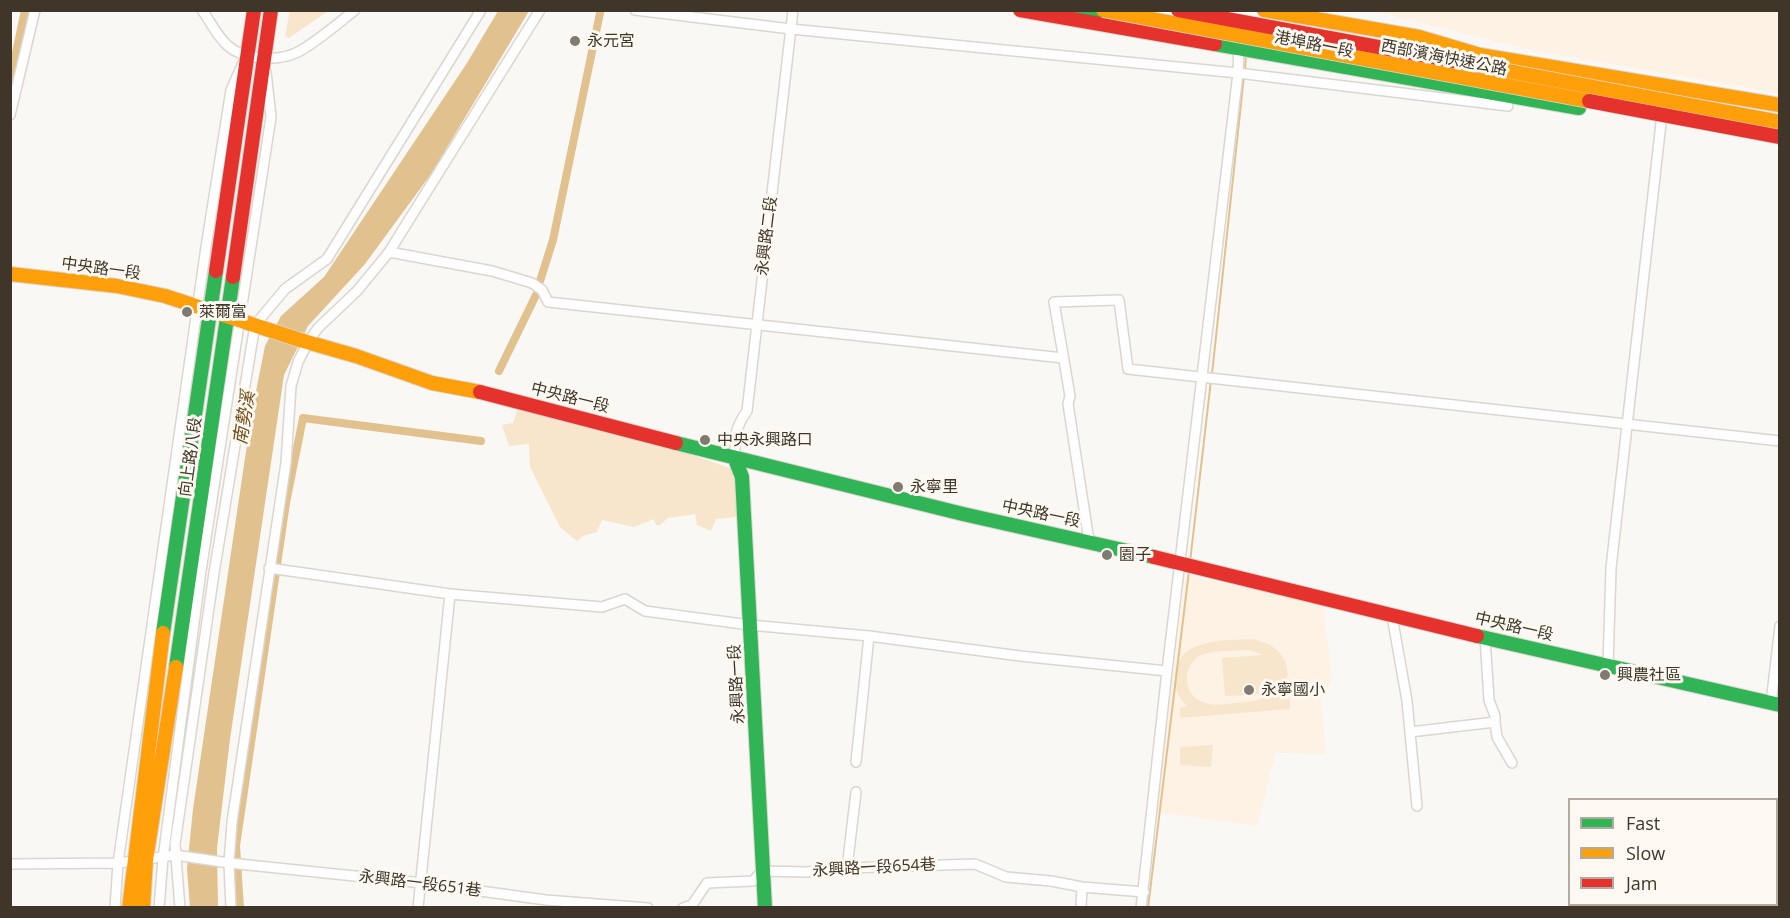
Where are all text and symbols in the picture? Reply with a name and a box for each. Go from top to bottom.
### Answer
street label: 港埠路一段 [1273,28,1355,62]
place label: 永元宮 [587,31,635,51]
marker: 永元宮 [568,34,582,48]
street label: 西部濱海快速公路 [1379,36,1509,80]
street label: 永興路二段 [753,195,781,277]
street label: 中央路一段 [60,254,142,284]
place label: 萊爾富 [199,302,247,322]
marker: 萊爾富 [180,305,194,319]
street label: 中央路一段 [529,379,611,417]
water label: 南勢溪 [230,390,260,446]
street label: 向上路八段 [176,416,206,498]
place label: 中央永興路口 [717,430,813,450]
marker: 中央永興路口 [698,433,712,447]
place label: 永寧里 [910,477,958,497]
marker: 永寧里 [891,480,905,494]
street label: 中央路一段 [1000,496,1082,532]
place label: 園子 [1119,545,1151,565]
marker: 園子 [1100,548,1114,562]
street label: 中央路一段 [1473,609,1555,645]
street label: 永興路一段 [725,644,749,724]
place label: 興農社區 [1617,665,1681,685]
marker: 興農社區 [1598,668,1612,682]
place label: 永寧國小 [1261,680,1325,700]
marker: 永寧國小 [1242,683,1256,697]
legend [1568,798,1778,906]
text: Fast [1626,811,1660,835]
text: Slow [1626,841,1665,865]
street label: 永興路一段654巷 [812,855,936,881]
street label: 永興路一段651巷 [358,867,482,901]
text: Jam [1626,871,1658,895]

